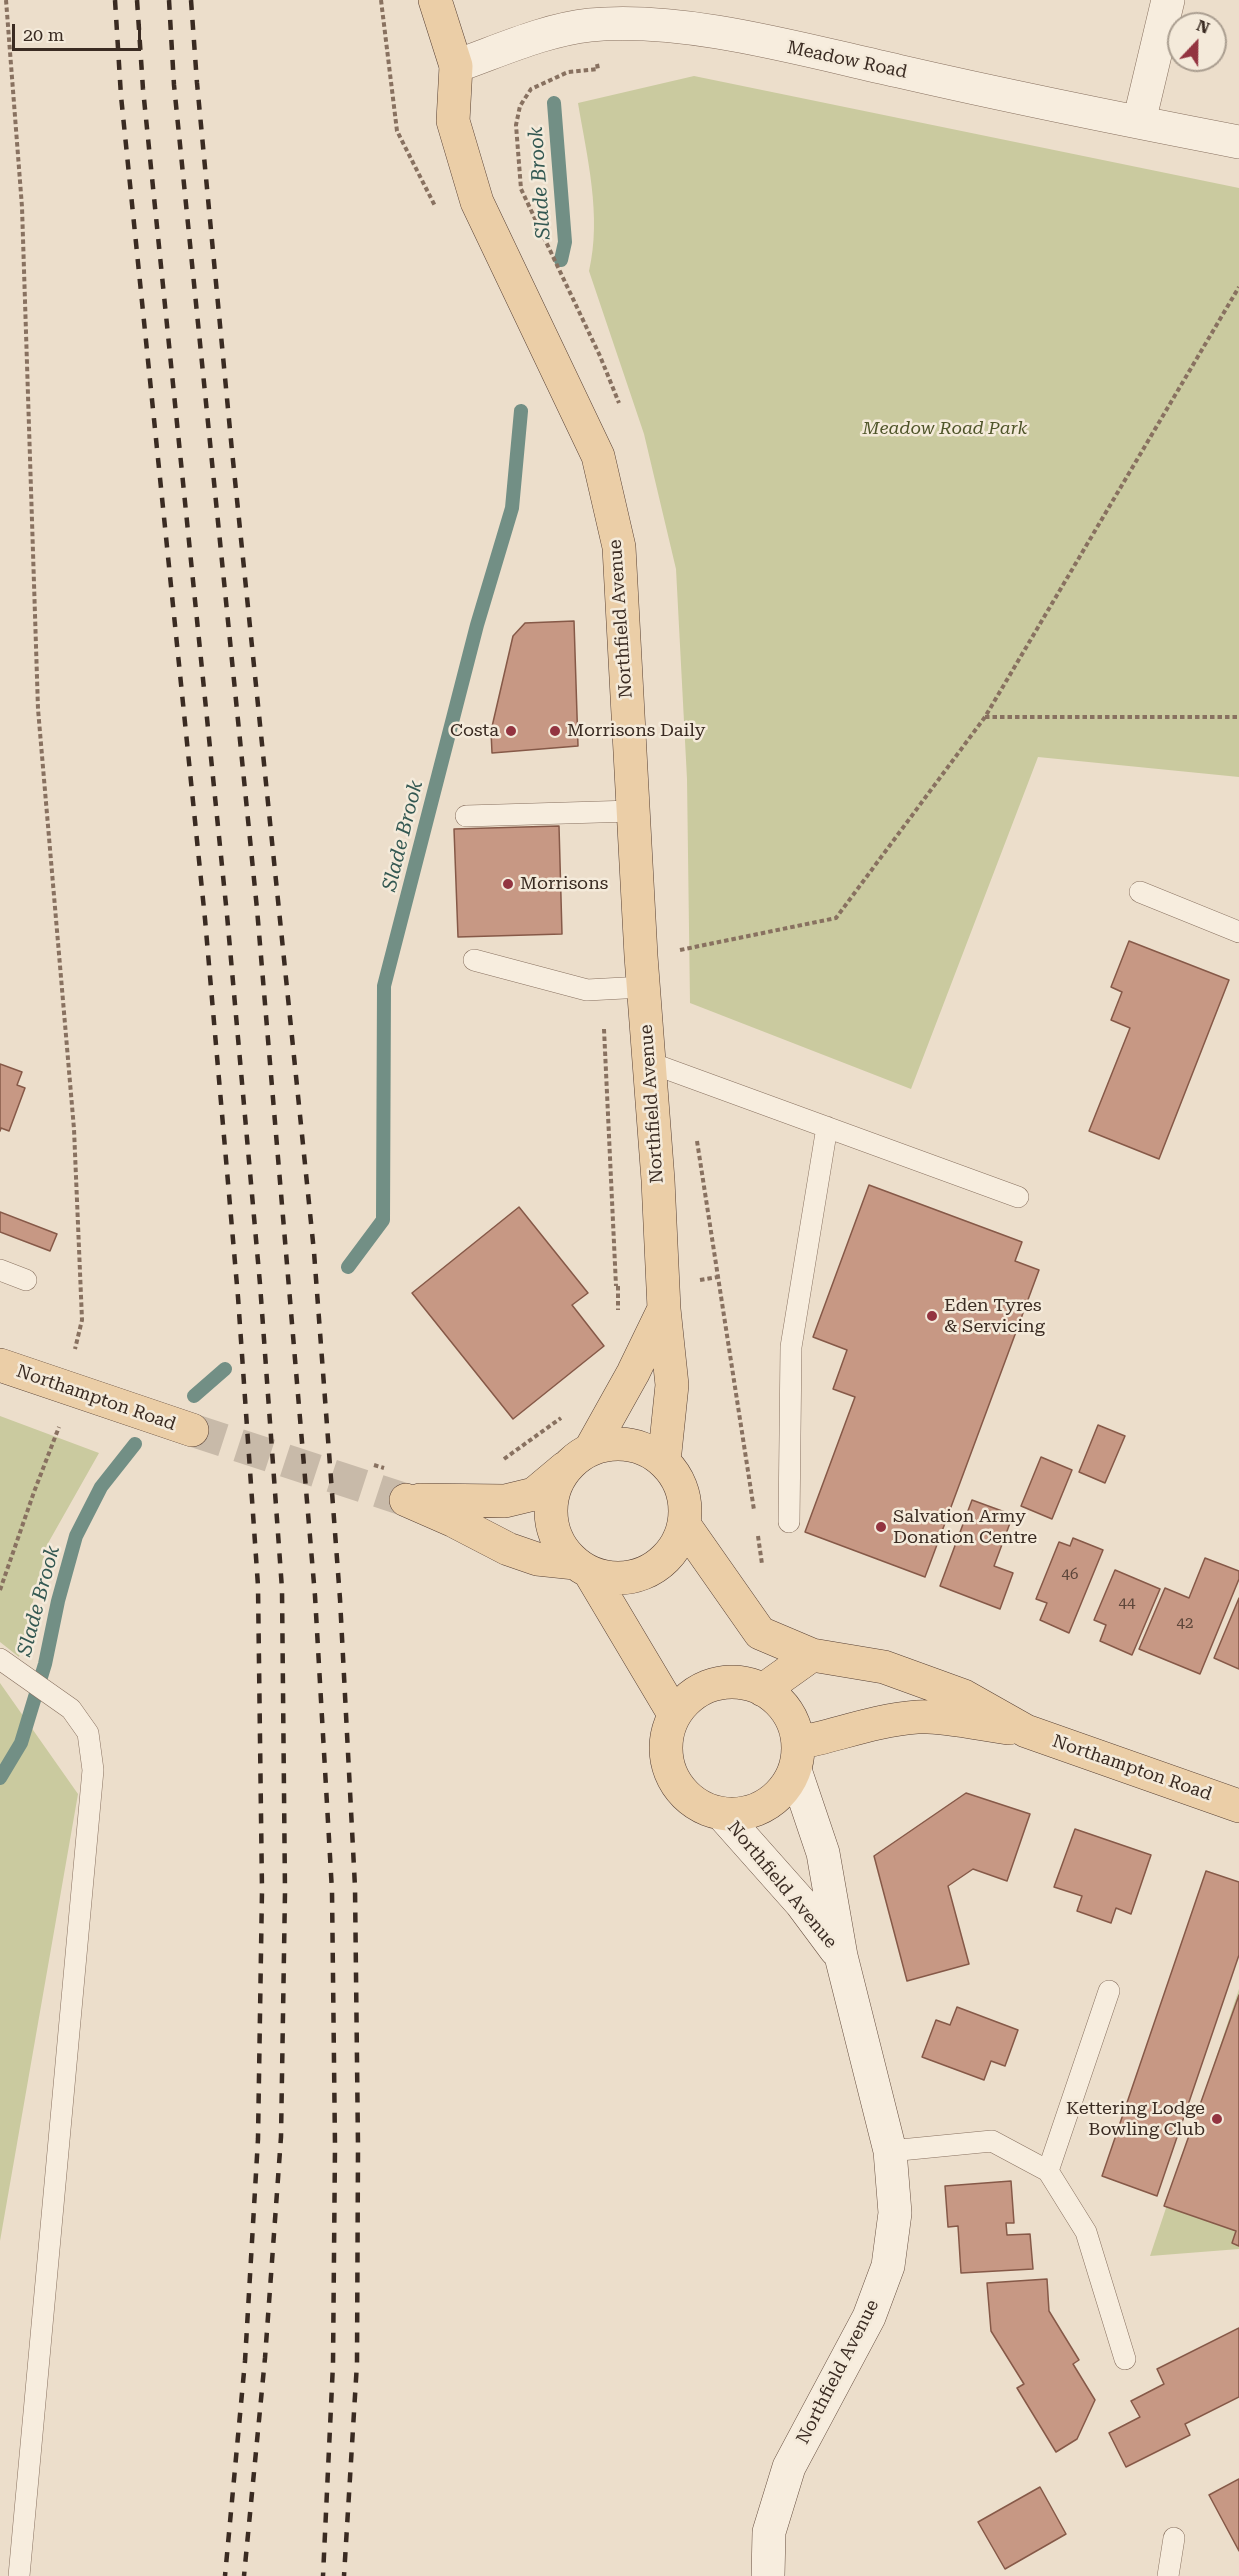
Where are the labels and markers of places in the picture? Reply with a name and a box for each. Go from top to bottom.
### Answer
place label: Costa [450,720,499,742]
place label: Morrisons Daily [567,720,705,742]
marker: Costa [504,724,518,738]
marker: Morrisons Daily [548,724,562,738]
place label: Morrisons [520,873,608,895]
marker: Morrisons [501,877,515,891]
place label: Eden Tyres & Servicing [944,1295,1045,1338]
marker: Eden Tyres & Servicing [925,1309,939,1323]
place label: Salvation Army Donation Centre [893,1506,1037,1549]
marker: Salvation Army Donation Centre [874,1520,888,1534]
place label: Kettering Lodge Bowling Club [1066,2098,1205,2140]
marker: Kettering Lodge Bowling Club [1210,2112,1224,2126]

